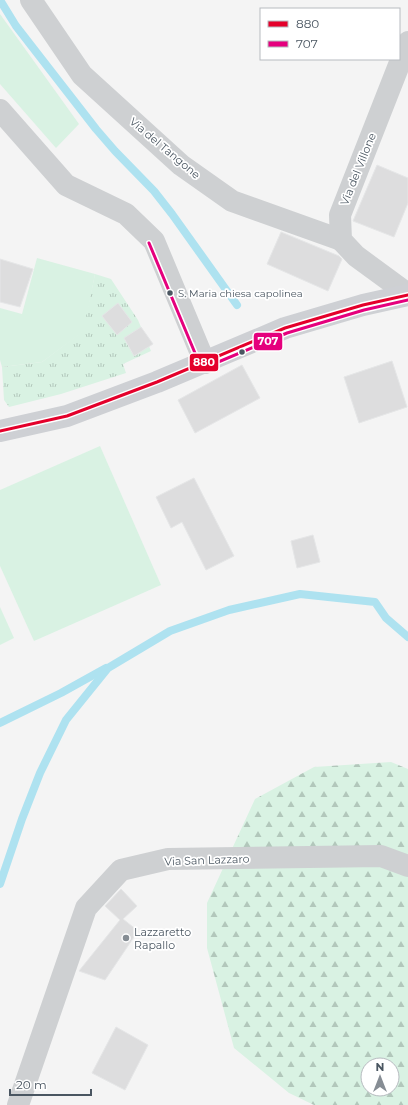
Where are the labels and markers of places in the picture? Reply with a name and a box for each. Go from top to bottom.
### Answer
place label: S. Maria chiesa capolinea [178,287,303,300]
marker: S. Maria chiesa capolinea [165,288,175,298]
unlabelled marker [237,347,247,357]
place label: Lazzaretto Rapallo [134,925,191,952]
marker: Lazzaretto Rapallo [121,933,131,943]

